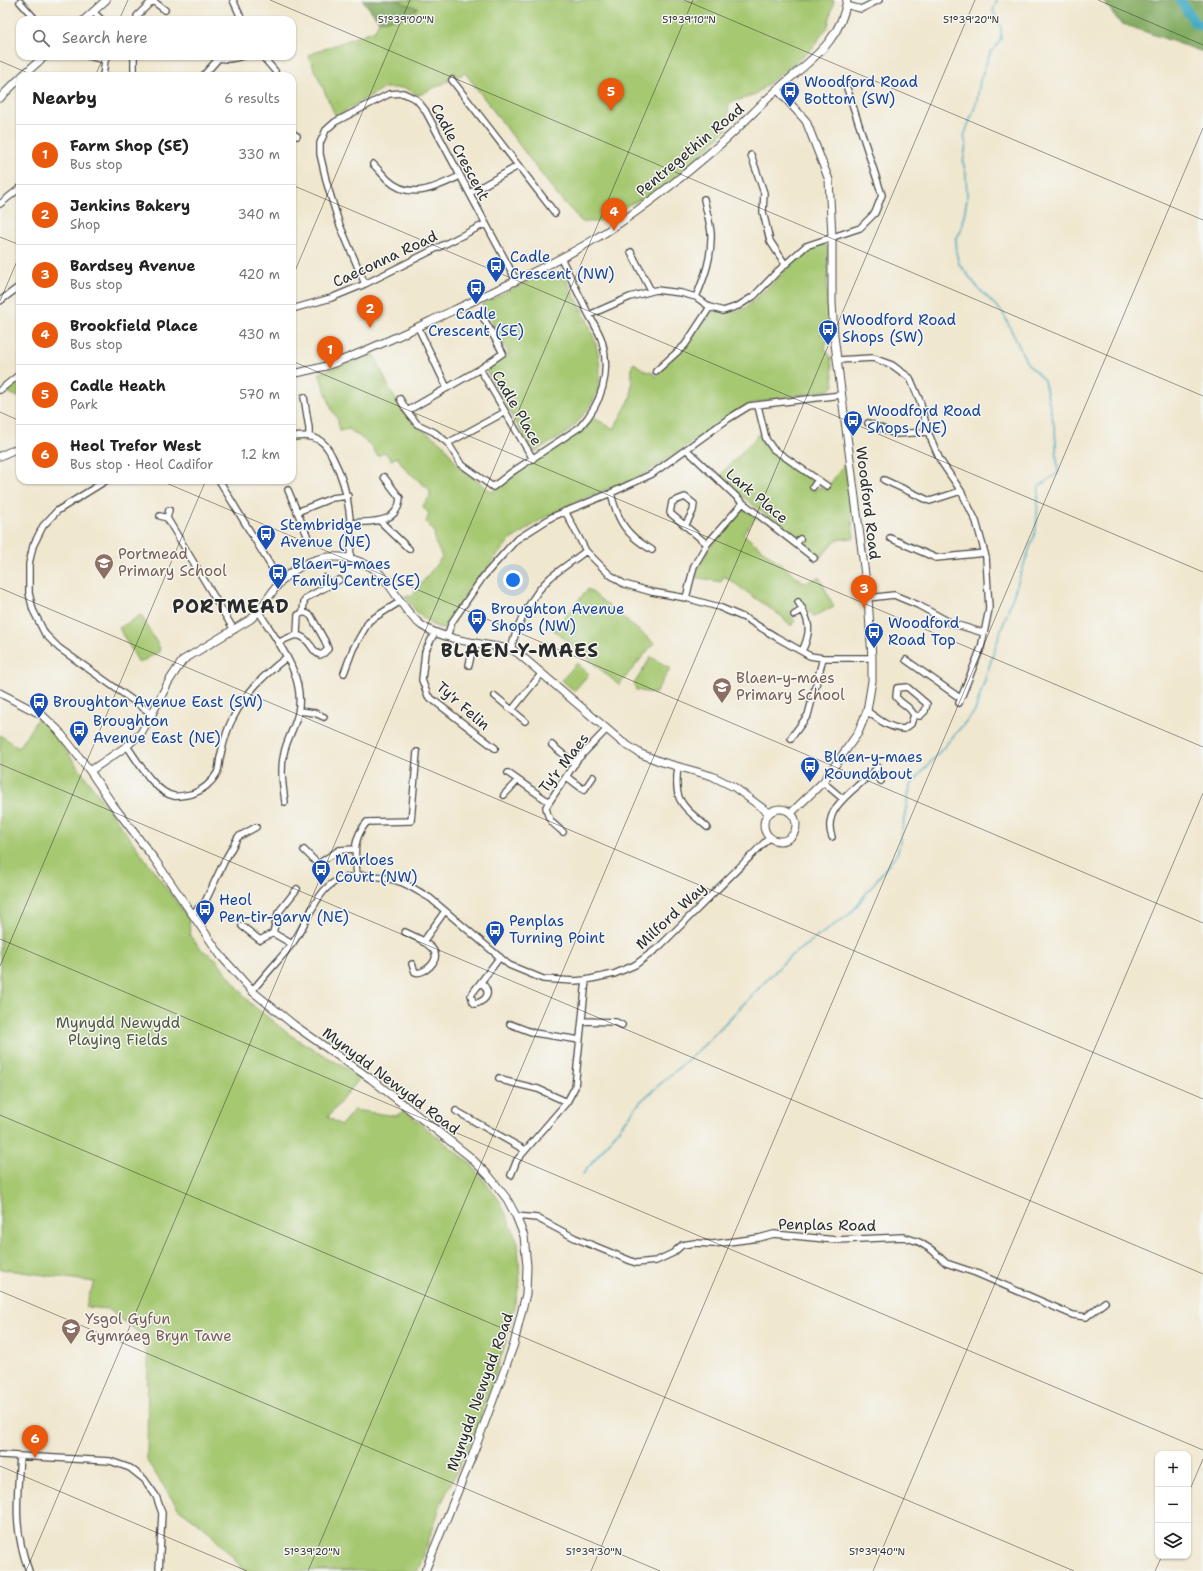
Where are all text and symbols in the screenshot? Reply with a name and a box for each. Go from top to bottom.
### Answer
text: 51°39'00"N [378,13,434,26]
text: 51°39'10"N [662,13,716,26]
text: 51°39'20"N [943,13,999,26]
search box [16,16,296,60]
icon: search [30,27,52,49]
text: Search here [62,28,148,48]
place label: Woodford Road Bottom (SW) [804,72,919,109]
pin: 5 [598,78,624,111]
bus stop icon: Woodford Road Bottom (SW) [779,80,801,108]
text: Nearby [32,87,97,109]
text: 6 results [224,90,280,107]
street label: Pentregethin Road [632,99,749,201]
street label: Cadle Crescent [426,100,494,204]
text: Farm Shop (SE) [70,136,189,156]
text: 1 [42,146,48,163]
text: 330 m [238,146,280,163]
text: Bus stop [70,156,122,173]
text: Jenkins Bakery [70,196,190,216]
pin: 4 [601,198,627,231]
text: 2 [40,206,50,223]
text: 340 m [238,206,280,223]
text: Shop [70,216,100,233]
street label: Caeconna Road [329,226,441,292]
place label: Cadle Crescent (NW) [510,247,614,284]
bus stop icon: Cadle Crescent (NW) [485,255,507,283]
text: Bardsey Avenue [70,256,195,276]
text: 3 [40,266,50,283]
text: 420 m [238,266,280,283]
text: Bus stop [70,276,122,293]
bus stop icon: Cadle Crescent (SE) [465,277,487,305]
pin: 2 [357,295,383,328]
place label: Cadle Crescent (SE) [428,304,524,341]
place label: Woodford Road Shops (SW) [842,310,957,347]
text: Brookfield Place [70,316,198,336]
bus stop icon: Woodford Road Shops (SW) [817,318,839,346]
text: 4 [40,326,50,343]
text: 430 m [238,326,280,343]
text: Bus stop [70,336,122,353]
pin: 1 [317,336,343,369]
street label: Cadle Place [487,367,547,449]
text: Cadle Heath [70,376,166,396]
text: 5 [41,386,49,403]
text: 570 m [239,386,280,403]
text: Park [70,396,98,413]
place label: Woodford Road Shops (NE) [867,401,982,438]
bus stop icon: Woodford Road Shops (NE) [842,409,864,437]
text: Heol Trefor West [70,436,201,456]
street label: Woodford Road [851,445,885,561]
text: 6 [40,446,50,463]
text: 1.2 km [241,446,280,463]
text: Bus stop · Heol Cadifor [70,456,213,473]
street label: Lark Place [722,464,792,528]
place label: Stembridge Avenue (NE) [280,515,371,552]
bus stop icon: Stembridge Avenue (NE) [255,523,277,551]
place label: Portmead Primary School [118,544,227,581]
school or university icon: Portmead Primary School [93,552,115,580]
place label: Blaen-y-maes Family Centre(SE) [292,554,420,591]
bus stop icon: Blaen-y-maes Family Centre(SE) [267,562,289,590]
your location [503,570,523,590]
pin: 3 [851,575,877,608]
district label: PORTMEAD [172,594,290,619]
place label: Broughton Avenue Shops (NW) [491,599,624,636]
bus stop icon: Broughton Avenue Shops (NW) [466,607,488,635]
place label: Woodford Road Top [888,613,960,650]
bus stop icon: Woodford Road Top [863,621,885,649]
district label: BLAEN-Y-MAES [441,638,599,663]
place label: Blaen-y-maes Primary School [736,668,845,705]
school or university icon: Blaen-y-maes Primary School [711,676,733,704]
street label: Ty'r Felin [432,677,494,735]
bus stop icon: Broughton Avenue East (SW) [28,691,50,719]
place label: Broughton Avenue East (SW) [53,692,263,712]
place label: Broughton Avenue East (NE) [93,711,221,748]
bus stop icon: Broughton Avenue East (NE) [68,719,90,747]
street label: Ty'r Maes [534,729,594,797]
place label: Blaen-y-maes Roundabout [824,747,923,784]
bus stop icon: Blaen-y-maes Roundabout [799,755,821,783]
place label: Marloes Court (NW) [335,850,417,887]
bus stop icon: Marloes Court (NW) [310,858,332,886]
street label: Milford Way [631,878,711,954]
place label: Heol Pen-tir-garw (NE) [219,890,349,927]
bus stop icon: Heol Pen-tir-garw (NE) [194,898,216,926]
place label: Penplas Turning Point [509,911,605,948]
bus stop icon: Penplas Turning Point [484,919,506,947]
park label: Mynydd Newydd Playing Fields [56,1013,181,1050]
street label: Mynydd Newydd Road [318,1023,464,1140]
street label: Penplas Road [778,1214,877,1236]
place label: Ysgol Gyfun Gymraeg Bryn Tawe [85,1309,232,1346]
street label: Mynydd Newydd Road [442,1309,518,1474]
school or university icon: Ysgol Gyfun Gymraeg Bryn Tawe [60,1317,82,1345]
pin: 6 [22,1425,48,1458]
map controls [1155,1451,1191,1559]
button: + [1155,1451,1191,1487]
button: − [1155,1487,1191,1523]
button: layers [1155,1523,1191,1559]
text: 51°39'20"N [284,1545,340,1558]
text: 51°39'30"N [566,1545,622,1558]
text: 51°39'40"N [849,1545,905,1558]

